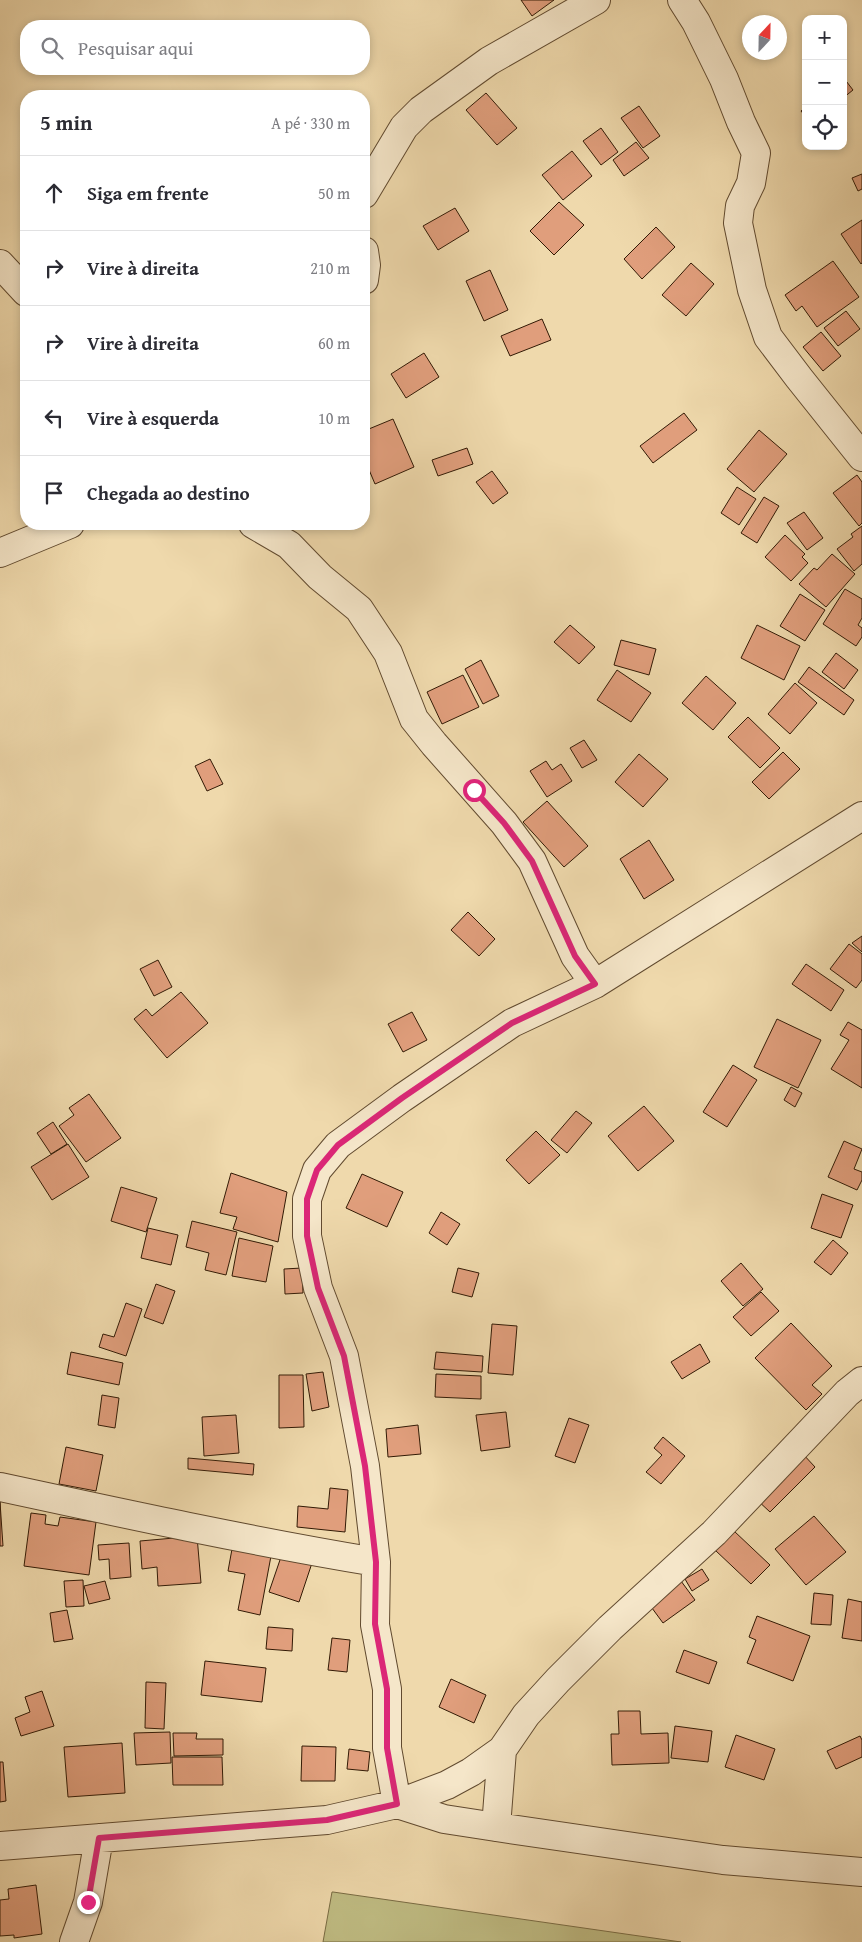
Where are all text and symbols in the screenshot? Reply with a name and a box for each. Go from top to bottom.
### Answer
north arrow [742,15,787,60]
map controls [802,15,847,150]
button: + [802,15,847,60]
search box [20,20,370,75]
icon: search [38,34,66,62]
text: Pesquisar aqui [78,34,193,62]
button: − [802,60,847,105]
button: locate [802,105,847,150]
text: 5 min [40,107,92,138]
text: A pé · 330 m [271,111,350,135]
icon: ahead [40,179,68,207]
text: Siga em frente [87,179,209,207]
text: 50 m [318,181,350,205]
icon: right [40,254,68,282]
text: Vire à direita [87,254,199,282]
text: 210 m [310,256,350,280]
icon: right [40,329,68,357]
text: Vire à direita [87,329,199,357]
text: 60 m [318,331,350,355]
icon: left [40,404,68,432]
text: Vire à esquerda [87,404,219,432]
text: 10 m [318,406,350,430]
icon: arrive [40,479,68,507]
text: Chegada ao destino [87,479,250,507]
route start [463,779,486,802]
route end [77,1891,100,1914]

